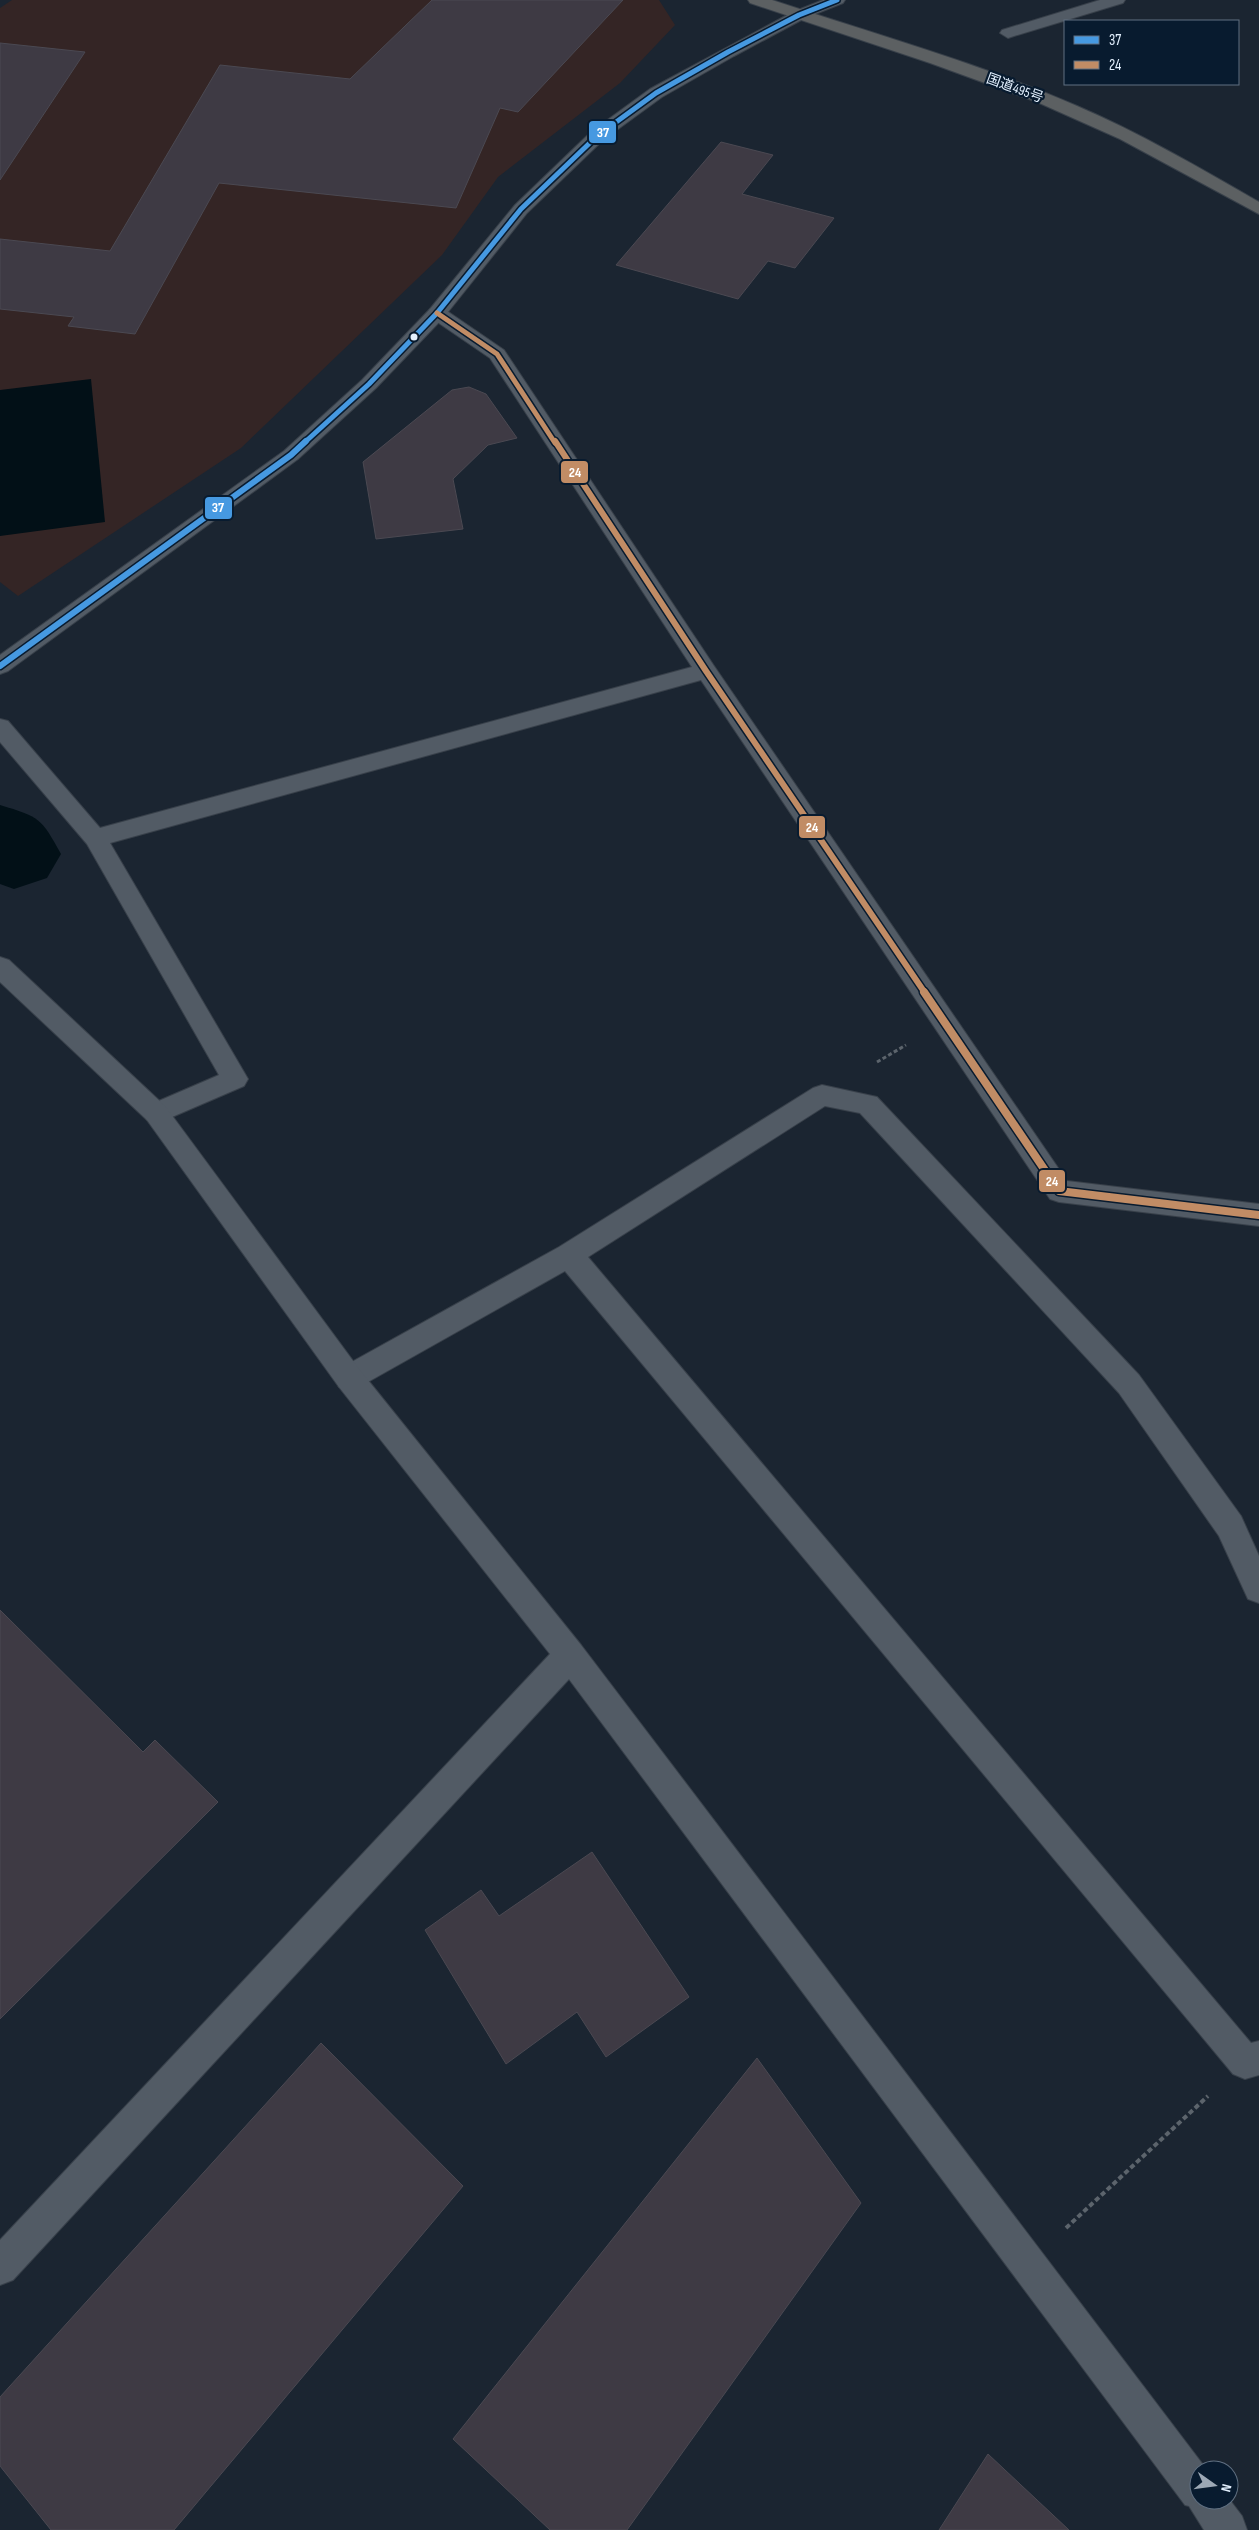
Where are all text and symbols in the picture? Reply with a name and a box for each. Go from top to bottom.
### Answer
legend [1064,20,1239,85]
text: 37 [1109,31,1121,50]
text: 24 [1109,56,1121,75]
street label: 国道495号 [984,70,1046,106]
line badge: 37 [588,120,617,144]
text: 37 [597,124,610,141]
unlabelled marker [409,332,419,342]
line badge: 24 [560,460,589,484]
text: 24 [569,464,582,481]
line badge: 37 [204,496,233,520]
text: 37 [212,499,225,516]
line badge: 24 [798,815,826,839]
text: 24 [806,819,819,836]
line badge: 24 [1038,1169,1066,1193]
text: 24 [1046,1173,1059,1190]
north arrow [1189,2460,1239,2510]
text: N [1217,2482,1235,2494]

